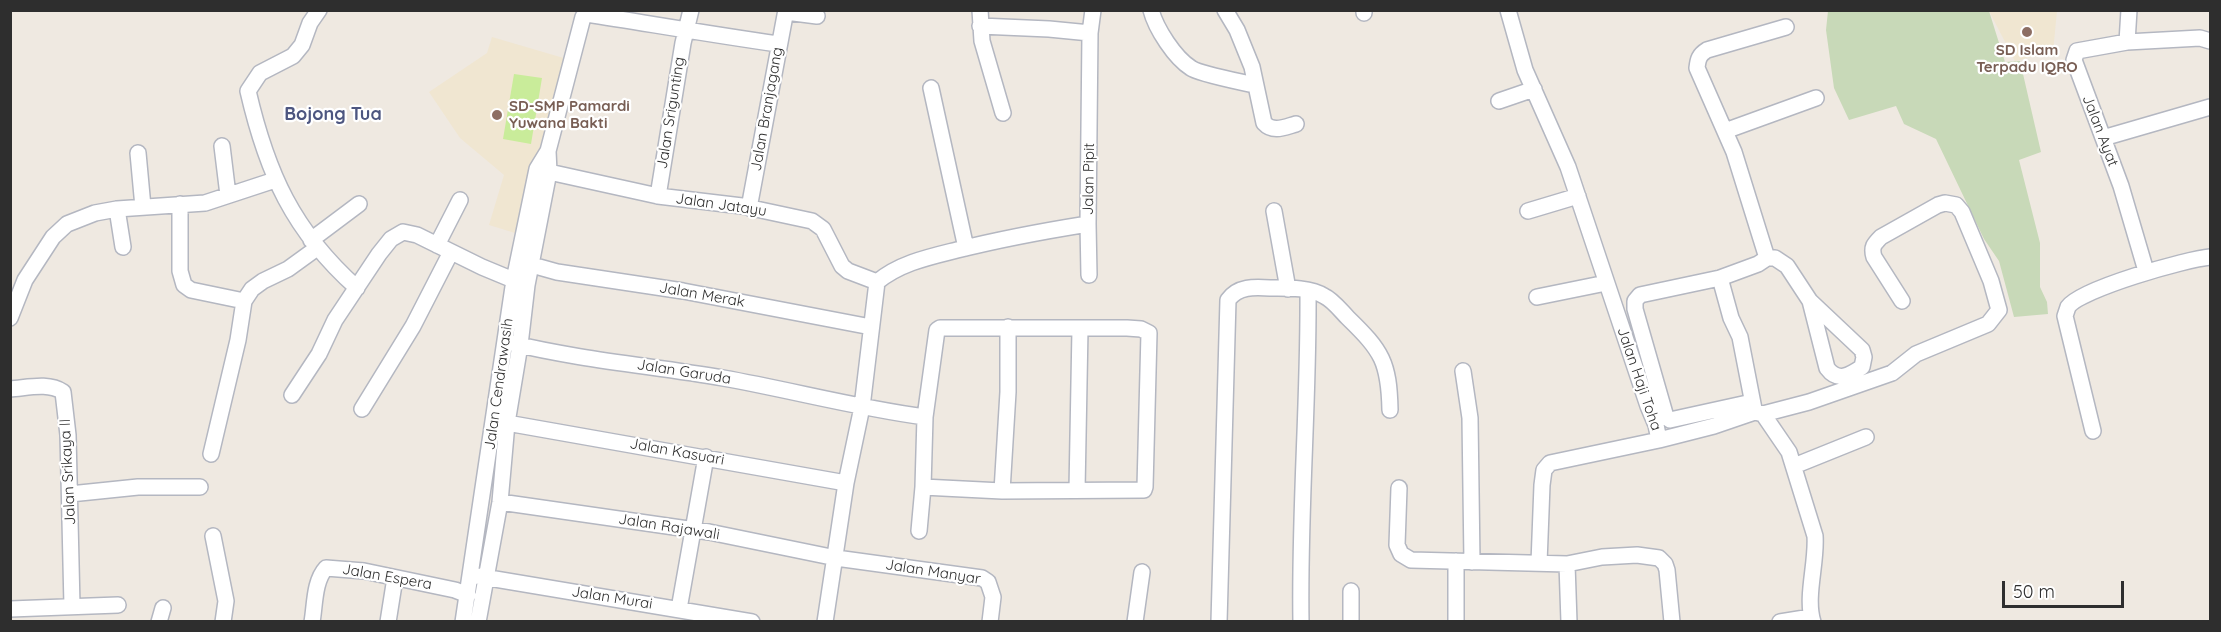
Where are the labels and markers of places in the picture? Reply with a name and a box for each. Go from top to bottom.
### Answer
marker: SD Islam Terpadu IQRO [2020,25,2034,39]
place label: SD Islam Terpadu IQRO [1976,41,2078,76]
place label: SD-SMP Pamardi Yuwana Bakti [509,97,630,132]
marker: SD-SMP Pamardi Yuwana Bakti [490,108,504,122]

